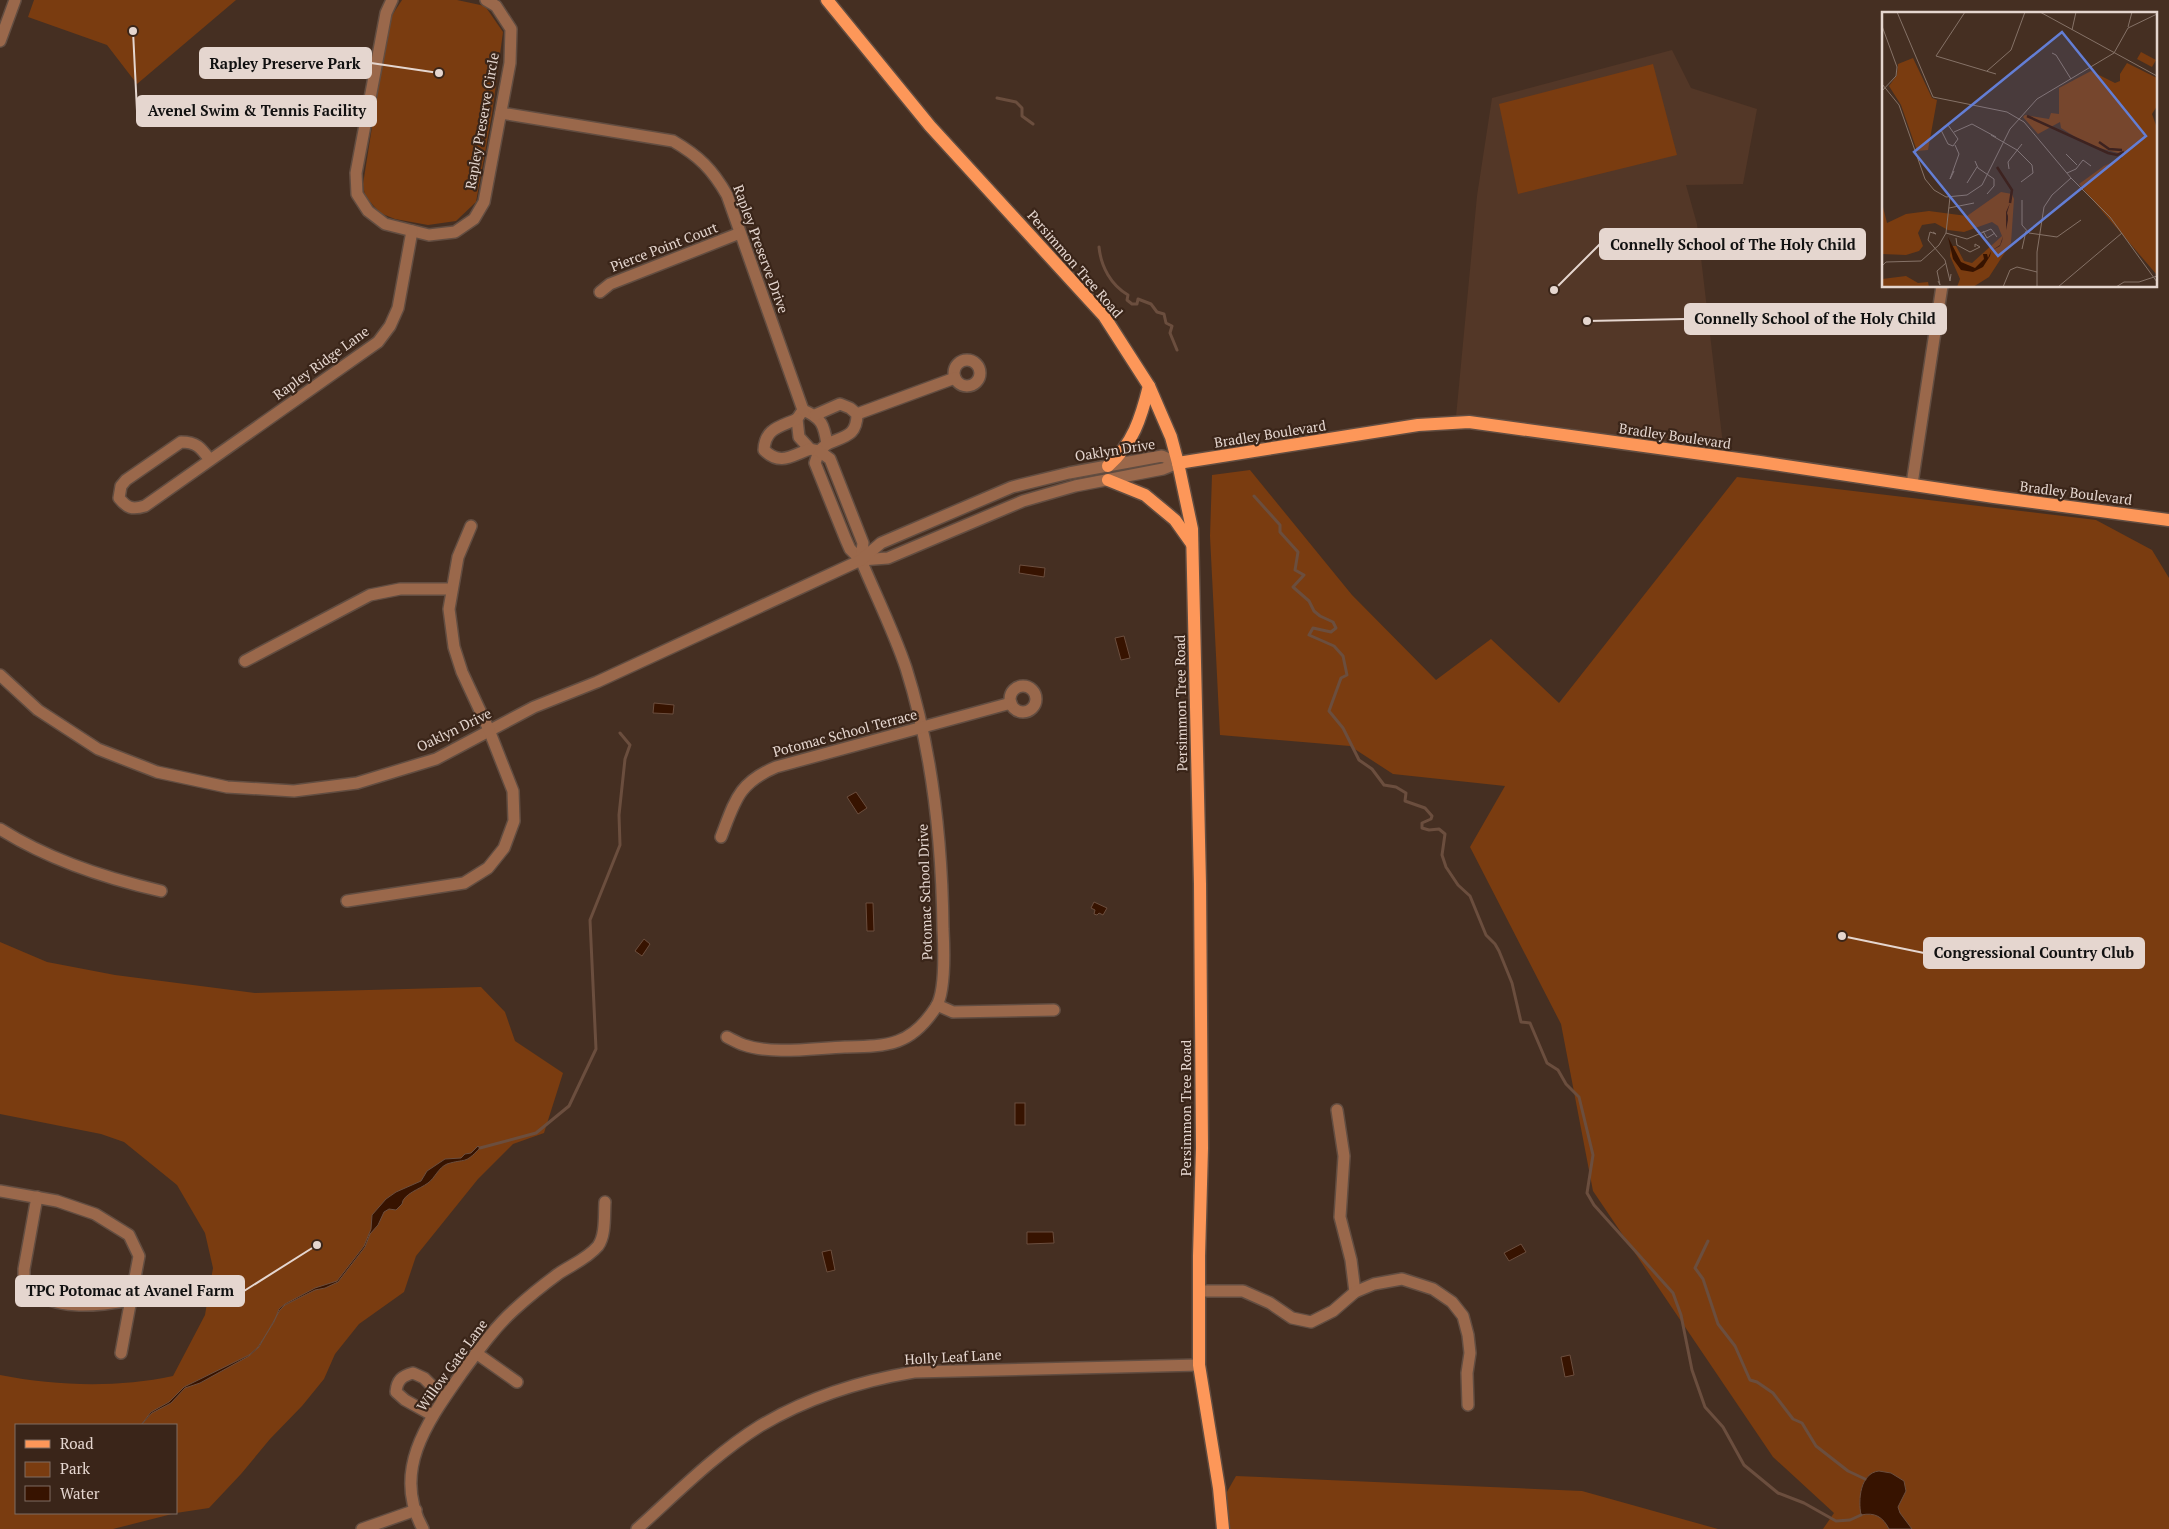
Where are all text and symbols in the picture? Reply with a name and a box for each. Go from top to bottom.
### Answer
inset map [1882,12,2156,288]
callout: Rapley Preserve Park [200,48,371,78]
street label: Rapley Preserve Circle [460,51,503,191]
text: Rapley Preserve Park [209,53,361,73]
callout: Avenel Swim & Tennis Facility [137,96,376,126]
text: Avenel Swim & Tennis Facility [148,100,367,120]
street label: Rapley Preserve Drive [729,182,794,316]
street label: Persimmon Tree Road [1023,206,1127,322]
street label: Pierce Point Court [607,217,721,276]
callout: Connelly School of The Holy Child [1600,229,1865,259]
text: Connelly School of The Holy Child [1610,234,1856,254]
callout: Connelly School of the Holy Child [1685,304,1946,334]
text: Connelly School of the Holy Child [1694,308,1936,328]
street label: Rapley Ridge Lane [269,321,372,404]
street label: Bradley Boulevard [1213,415,1327,452]
street label: Bradley Boulevard [1618,418,1733,453]
street label: Oaklyn Drive [1073,434,1156,465]
street label: Bradley Boulevard [2019,476,2134,509]
street label: Persimmon Tree Road [1170,634,1191,771]
street label: Oaklyn Drive [413,703,494,756]
street label: Potomac School Terrace [771,704,919,761]
street label: Potomac School Drive [913,824,936,960]
callout: Congressional Country Club [1924,938,2144,968]
text: Congressional Country Club [1934,942,2134,962]
street label: Persimmon Tree Road [1176,1039,1195,1176]
callout: TPC Potomac at Avanel Farm [16,1276,244,1306]
text: TPC Potomac at Avanel Farm [26,1280,234,1300]
street label: Willow Gate Lane [412,1315,491,1415]
street label: Holly Leaf Lane [904,1344,1002,1369]
legend [15,1424,178,1514]
text: Road [60,1433,93,1453]
text: Park [60,1458,90,1478]
text: Water [60,1483,100,1503]

